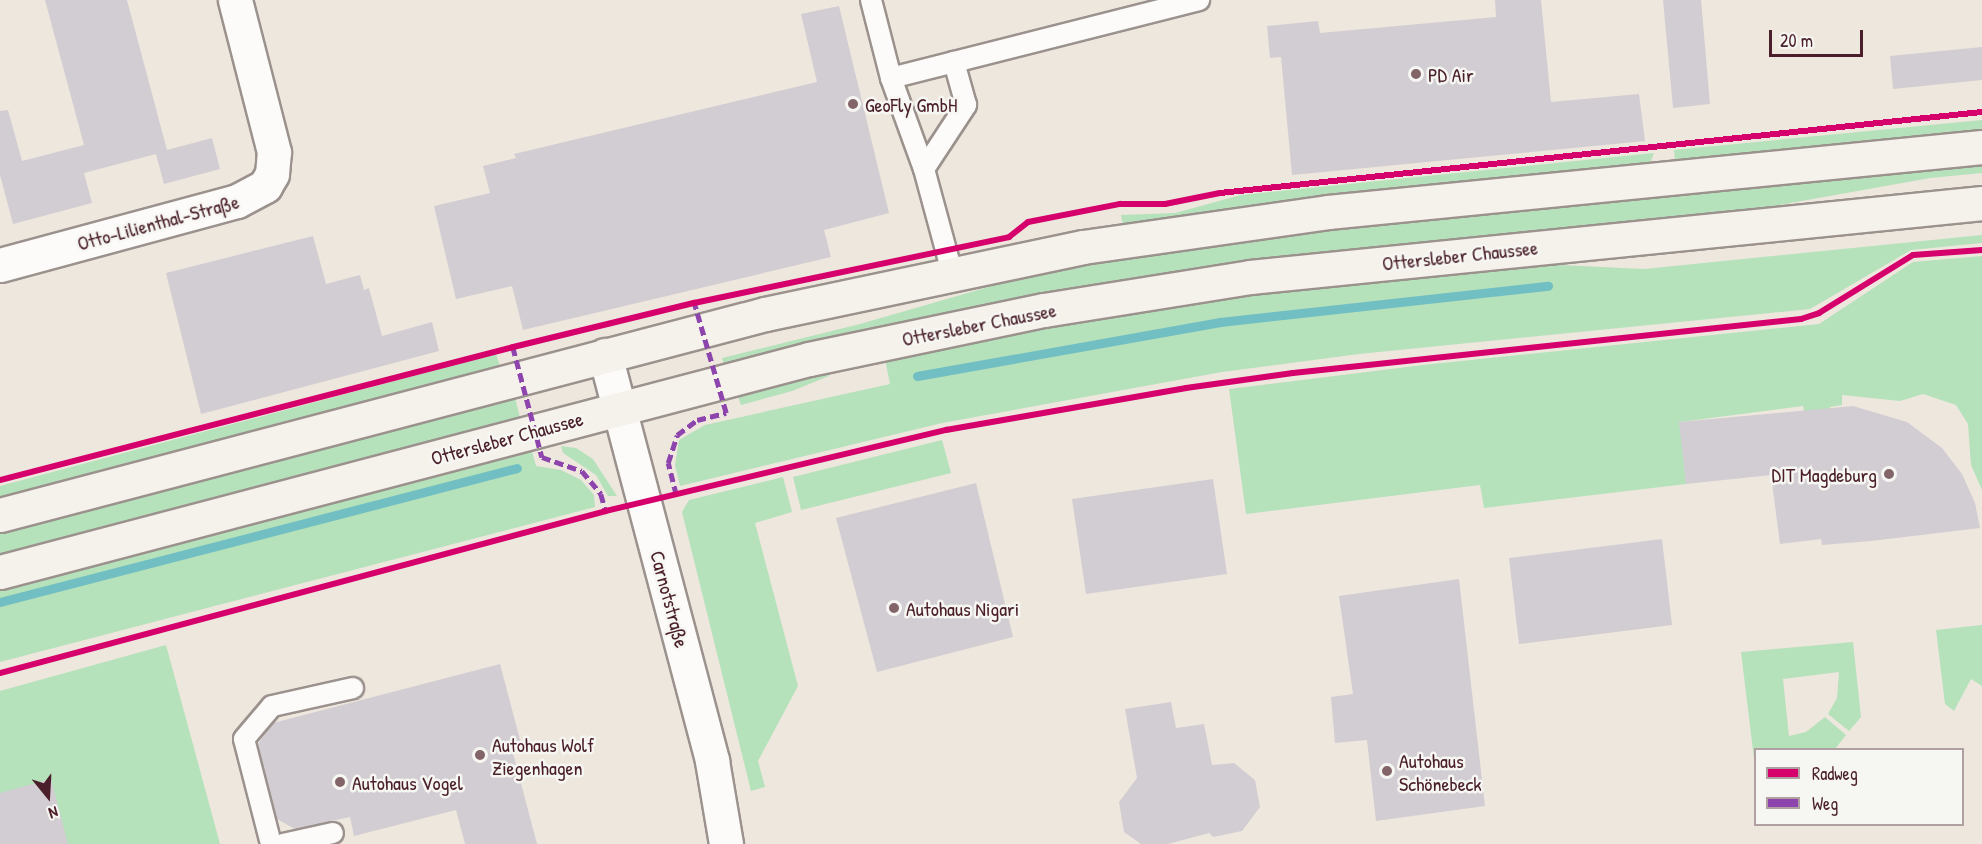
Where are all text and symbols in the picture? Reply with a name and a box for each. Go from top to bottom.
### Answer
scale bar [1772,18,1866,56]
text: 20 m [1780,28,1813,53]
place label: PD Air [1428,62,1474,86]
marker: PD Air [1409,67,1423,81]
place label: GeoFly GmbH [865,92,957,116]
marker: GeoFly GmbH [846,97,860,111]
street label: Otto-Lilienthal-Straße [75,189,241,255]
street label: Ottersleber Chaussee [1381,235,1539,275]
street label: Ottersleber Chaussee [900,297,1058,351]
street label: Ottersleber Chaussee [428,406,586,470]
place label: DIT Magdeburg [1772,462,1877,486]
marker: DIT Magdeburg [1882,467,1896,481]
street label: Carnotstraße [646,548,694,650]
place label: Autohaus Nigari [906,596,1019,620]
marker: Autohaus Nigari [887,601,901,615]
place label: Autohaus Wolf Ziegenhagen [492,732,594,779]
marker: Autohaus Wolf Ziegenhagen [473,748,487,762]
place label: Autohaus Schönebeck [1399,748,1482,795]
legend [1754,748,1964,826]
text: Radweg [1812,761,1858,786]
marker: Autohaus Schönebeck [1380,764,1394,778]
north arrow [18,766,78,826]
place label: Autohaus Vogel [352,770,463,794]
marker: Autohaus Vogel [333,775,347,789]
text: Weg [1812,791,1838,816]
text: N [46,801,61,825]

